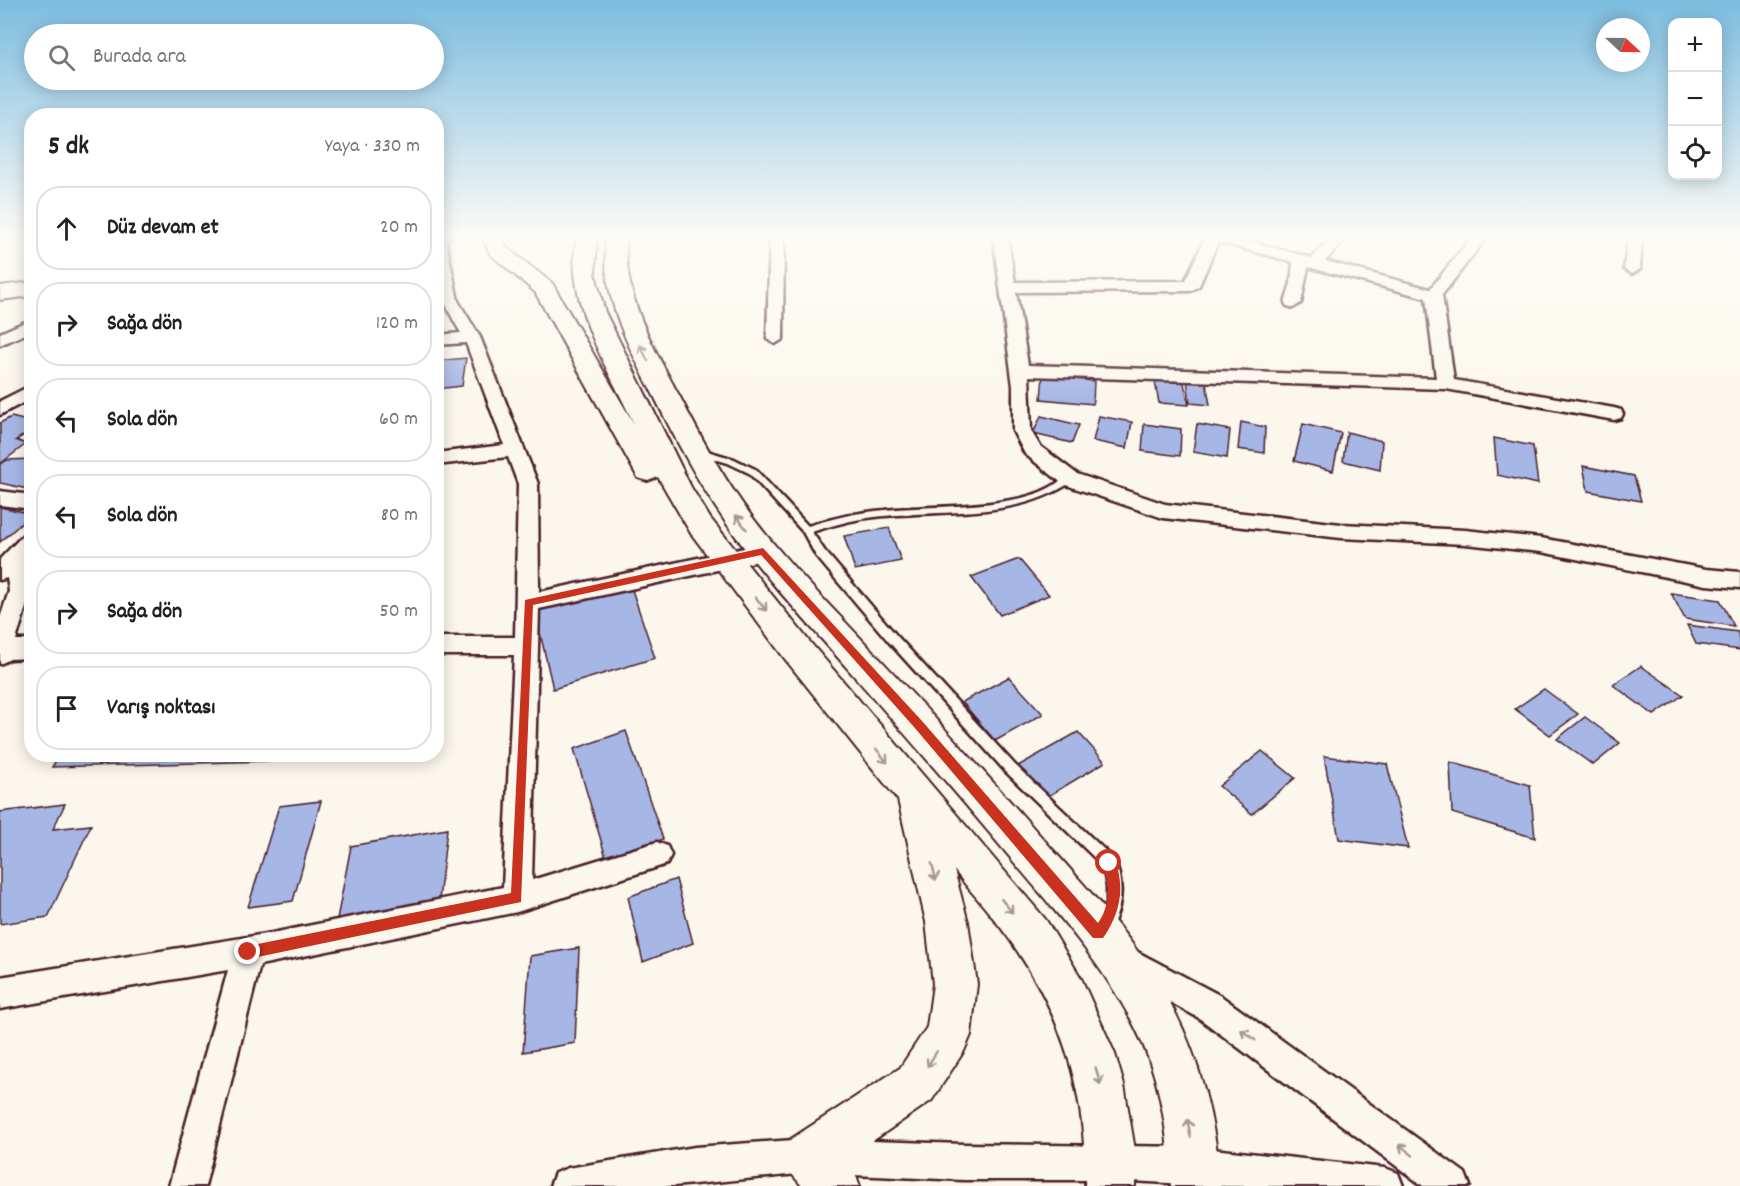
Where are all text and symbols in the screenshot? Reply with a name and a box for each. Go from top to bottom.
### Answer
north arrow [1596,18,1650,72]
map controls [1668,18,1722,180]
button: + [1668,18,1722,72]
search box [24,24,444,90]
icon: search [45,41,78,74]
text: Burada ara [93,42,186,73]
button: − [1668,72,1722,126]
button: locate [1668,126,1722,180]
text: 5 dk [48,129,89,166]
text: Yaya · 330 m [325,133,420,161]
icon: ahead [50,212,83,245]
text: Düz devam et [107,213,219,244]
text: 20 m [380,214,418,242]
icon: right [50,308,83,341]
text: Sağa dön [107,309,182,340]
text: 120 m [376,310,418,338]
one-way arrow [638,345,650,363]
icon: left [50,404,83,437]
text: Sola dön [107,405,177,436]
text: 60 m [379,406,418,434]
icon: left [50,500,83,533]
text: Sola dön [107,501,177,532]
text: 80 m [381,502,418,530]
one-way arrow [734,515,747,531]
icon: right [50,596,83,629]
one-way arrow [754,596,767,612]
text: Sağa dön [107,597,182,628]
text: 50 m [380,598,418,626]
icon: arrive [50,692,83,725]
text: Varış noktası [107,693,215,724]
one-way arrow [876,748,889,764]
route start [1095,849,1121,875]
one-way arrow [928,862,940,881]
one-way arrow [1001,898,1014,914]
route end [234,938,260,964]
one-way arrow [1241,1029,1257,1041]
one-way arrow [925,1051,938,1068]
one-way arrow [1093,1066,1104,1085]
one-way arrow [1183,1119,1194,1138]
one-way arrow [1398,1144,1414,1157]

